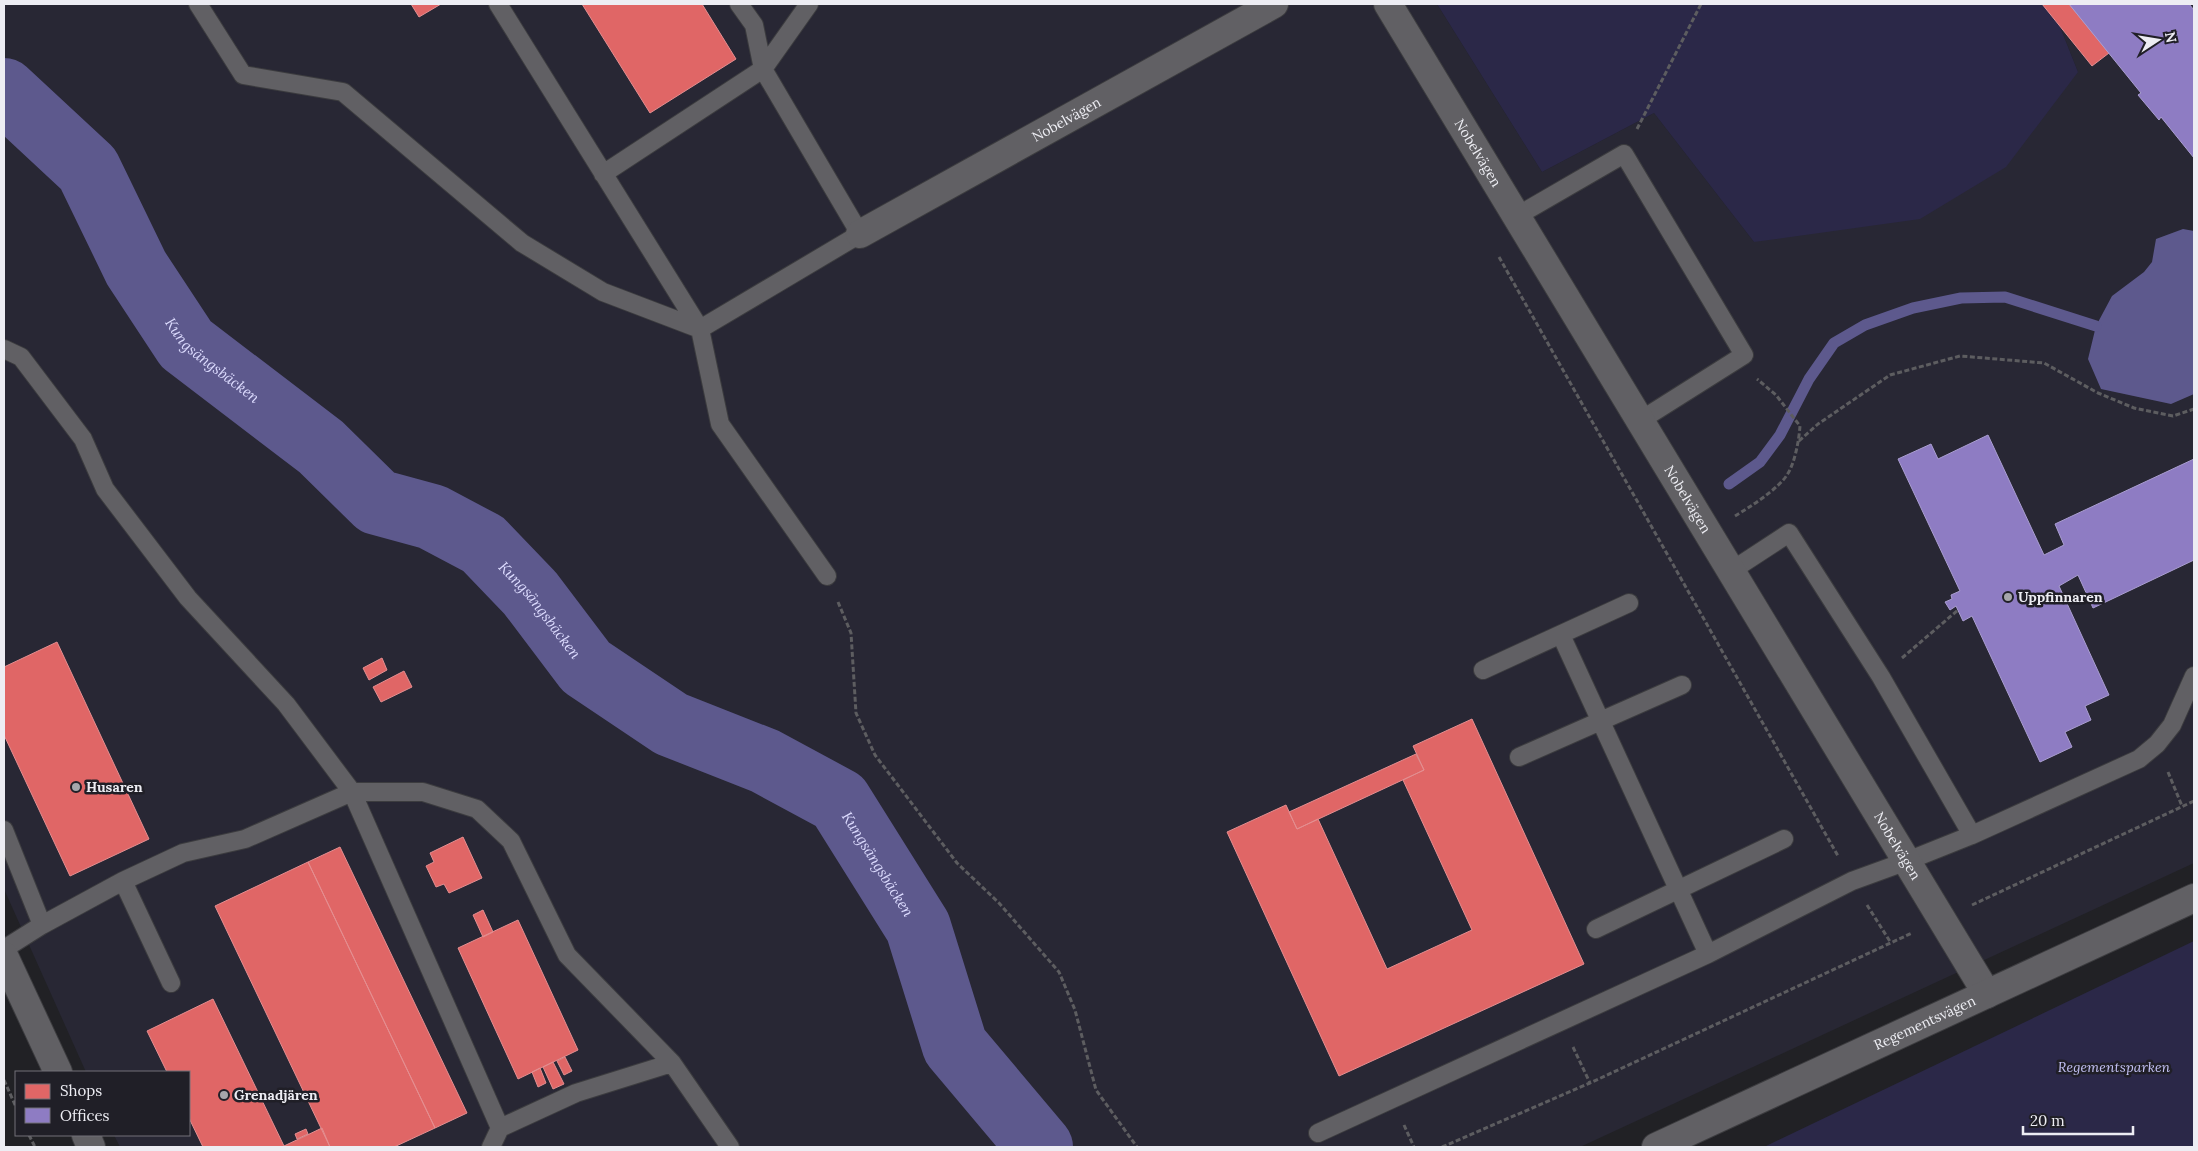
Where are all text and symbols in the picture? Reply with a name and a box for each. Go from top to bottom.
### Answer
north arrow [2133,15,2183,65]
text: N [2161,30,2181,45]
street label: Nobelvägen [1029,93,1104,146]
street label: Nobelvägen [1451,116,1506,191]
water label: Kungsängsbäcken [162,314,264,407]
street label: Nobelvägen [1660,462,1715,537]
water label: Kungsängsbäcken [495,557,586,663]
place label: Uppfinnaren [2018,588,2103,606]
marker: Uppfinnaren [2002,591,2014,603]
place label: Husaren [86,778,143,796]
marker: Husaren [70,781,82,793]
water label: Kungsängsbäcken [838,808,919,921]
street label: Nobelvägen [1870,809,1925,884]
street label: Regementsvägen [1871,991,1979,1054]
park label: Regementsparken [2058,1058,2171,1076]
legend [15,1071,190,1136]
text: Shops [60,1081,102,1100]
place label: Grenadjären [234,1086,318,1104]
marker: Grenadjären [218,1089,230,1101]
scale bar [2023,1104,2133,1136]
text: Offices [60,1106,110,1125]
text: 20 m [2030,1111,2065,1130]

